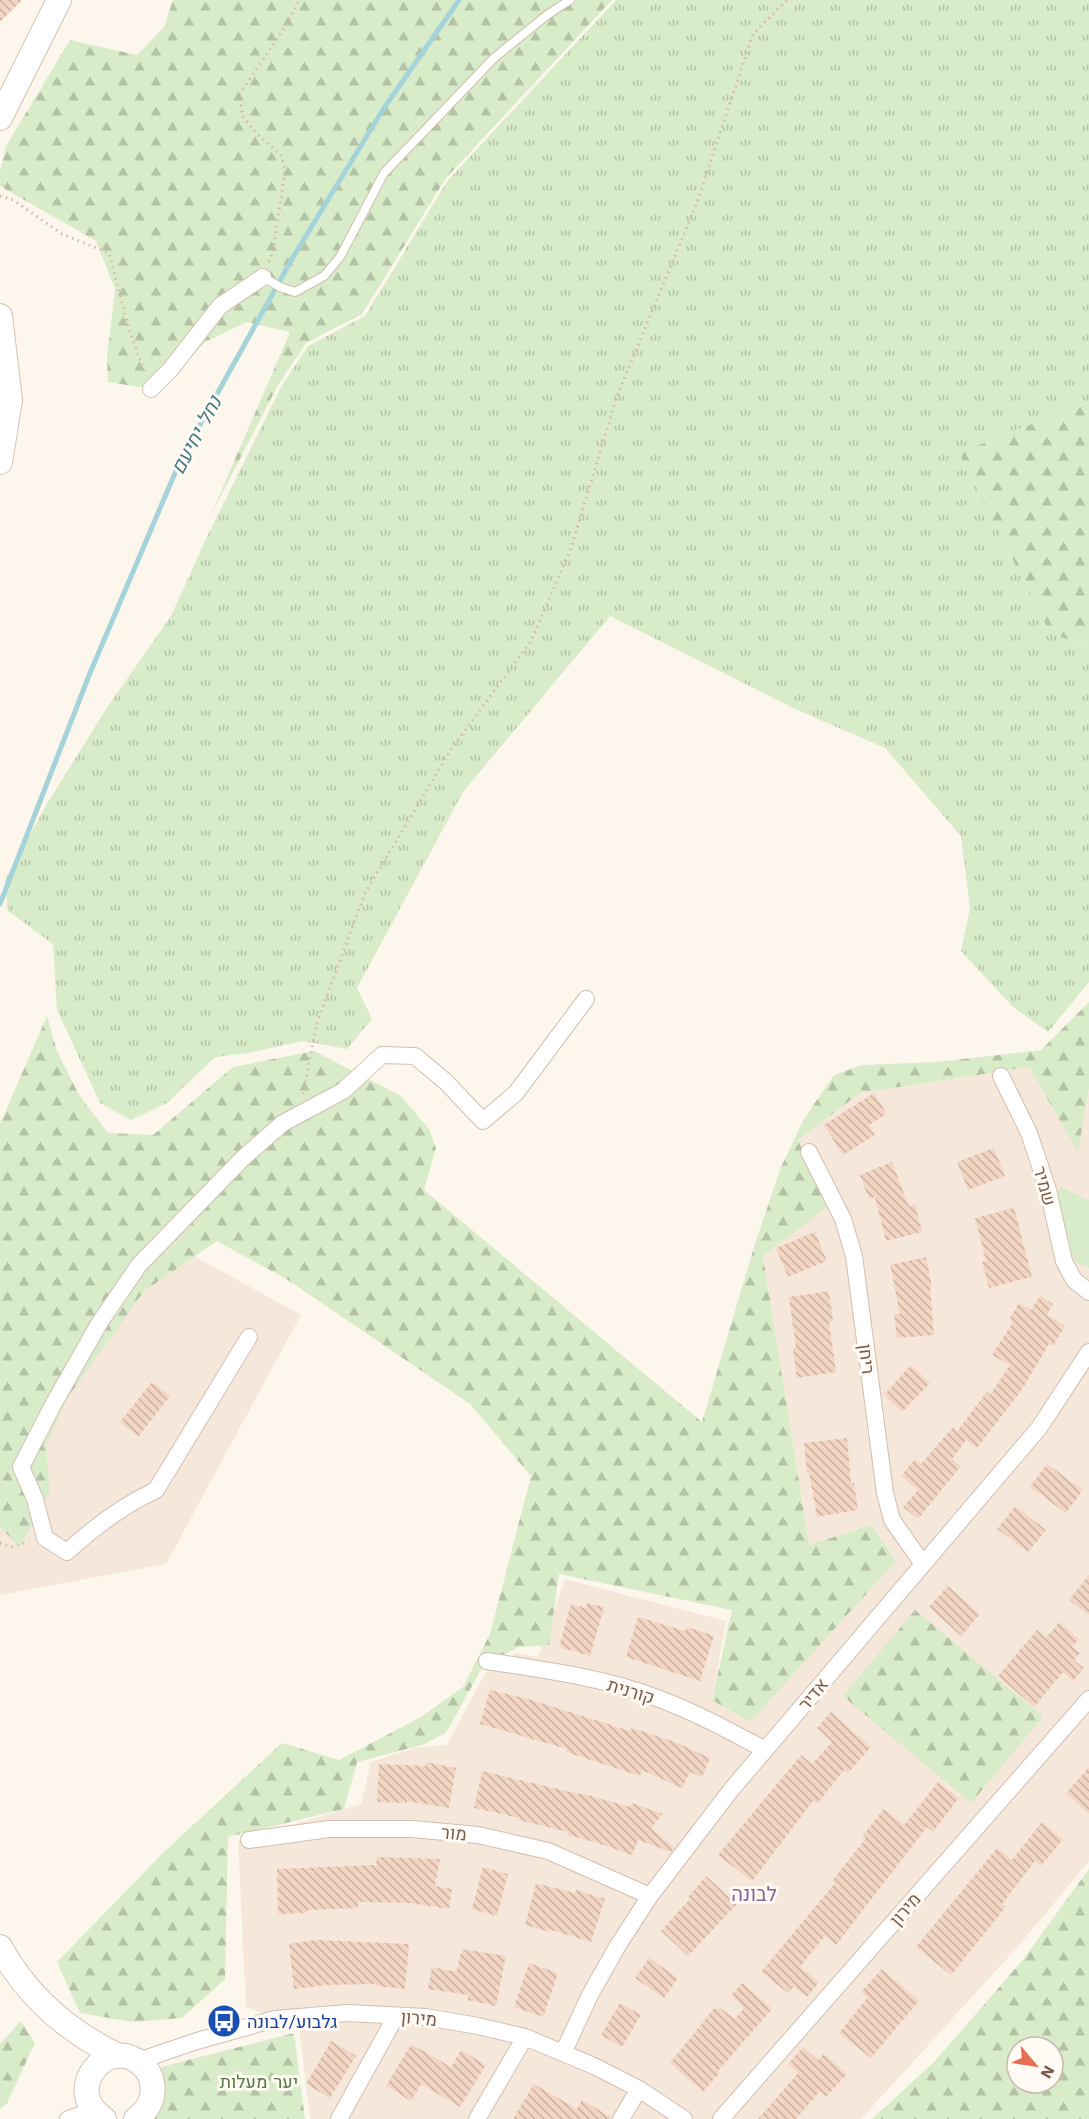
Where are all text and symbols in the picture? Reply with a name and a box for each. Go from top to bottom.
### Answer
water label: נחל יחיעם [165,390,227,478]
street label: שמיר [1029,1164,1061,1208]
street label: ריחן [855,1343,879,1375]
street label: קורנית [605,1674,657,1708]
street label: אדיר [794,1674,832,1714]
street label: מור [440,1821,468,1845]
district label: לבונה [731,1882,777,1906]
street label: מירון [885,1888,925,1930]
bus stop icon: גלבוע/לבונה [206,2003,242,2039]
street label: מירון [400,2006,438,2030]
place label: גלבוע/לבונה [247,2011,337,2032]
north arrow [1005,2035,1065,2095]
text: N [1036,2062,1059,2082]
park label: יער מעלות [220,2071,298,2092]

